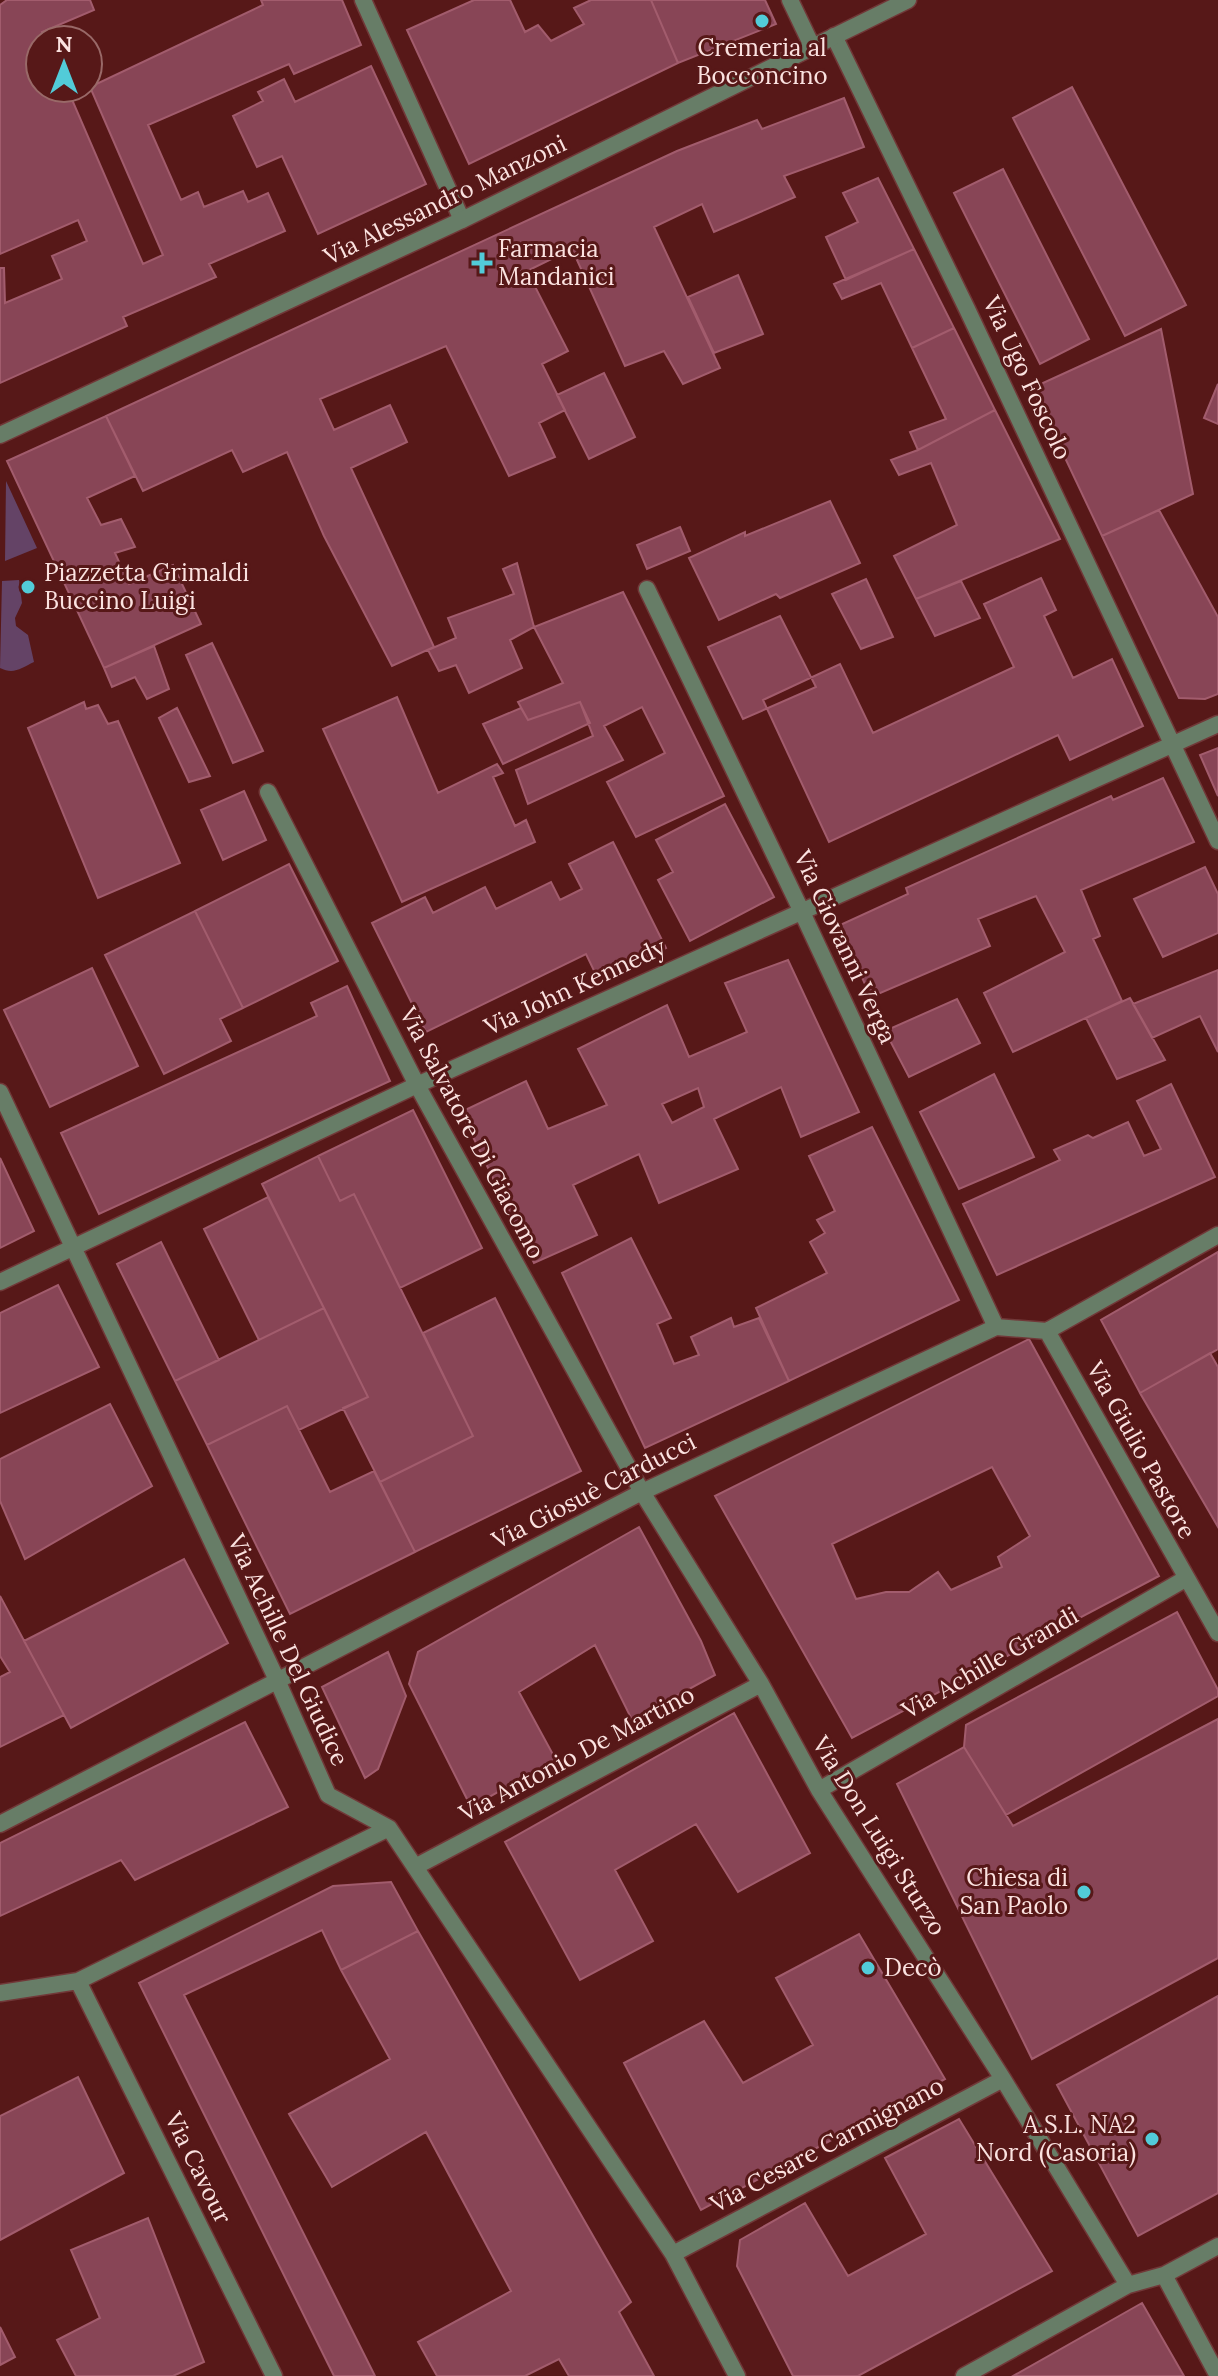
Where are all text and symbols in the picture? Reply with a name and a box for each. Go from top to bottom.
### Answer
marker: Cremeria al Bocconcino [753,12,771,30]
north arrow [24,24,104,104]
text: N [55,30,73,58]
place label: Cremeria al Bocconcino [697,32,828,91]
street label: Via Alessandro Manzoni [318,127,571,272]
place label: Farmacia Mandanici [498,233,615,292]
marker: Farmacia Mandanici [473,254,491,272]
street label: Via Ugo Foscolo [976,290,1079,464]
place label: Piazzetta Grimaldi Buccino Luigi [44,557,249,616]
marker: Piazzetta Grimaldi Buccino Luigi [19,578,37,596]
street label: Via Giovanni Verga [787,844,904,1048]
street label: Via John Kennedy [478,931,671,1043]
street label: Via Salvatore Di Giacomo [392,1001,552,1264]
street label: Via Giulio Pastore [1079,1355,1203,1544]
street label: Via Giosuè Carducci [486,1426,701,1556]
street label: Via Achille Del Giudice [221,1528,356,1770]
street label: Via Achille Grandi [895,1599,1083,1726]
street label: Via Antonio De Martino [453,1678,700,1829]
street label: Via Don Luigi Sturzo [805,1730,953,1941]
place label: Chiesa di San Paolo [960,1862,1068,1921]
marker: Chiesa di San Paolo [1075,1883,1093,1901]
place label: Decò [884,1952,941,1983]
marker: Decò [859,1959,877,1977]
street label: Via Cesare Carmignano [704,2070,949,2220]
street label: Via Cavour [158,2106,239,2229]
place label: A.S.L. NA2 Nord (Casoria) [976,2109,1136,2168]
marker: A.S.L. NA2 Nord (Casoria) [1143,2130,1161,2148]

